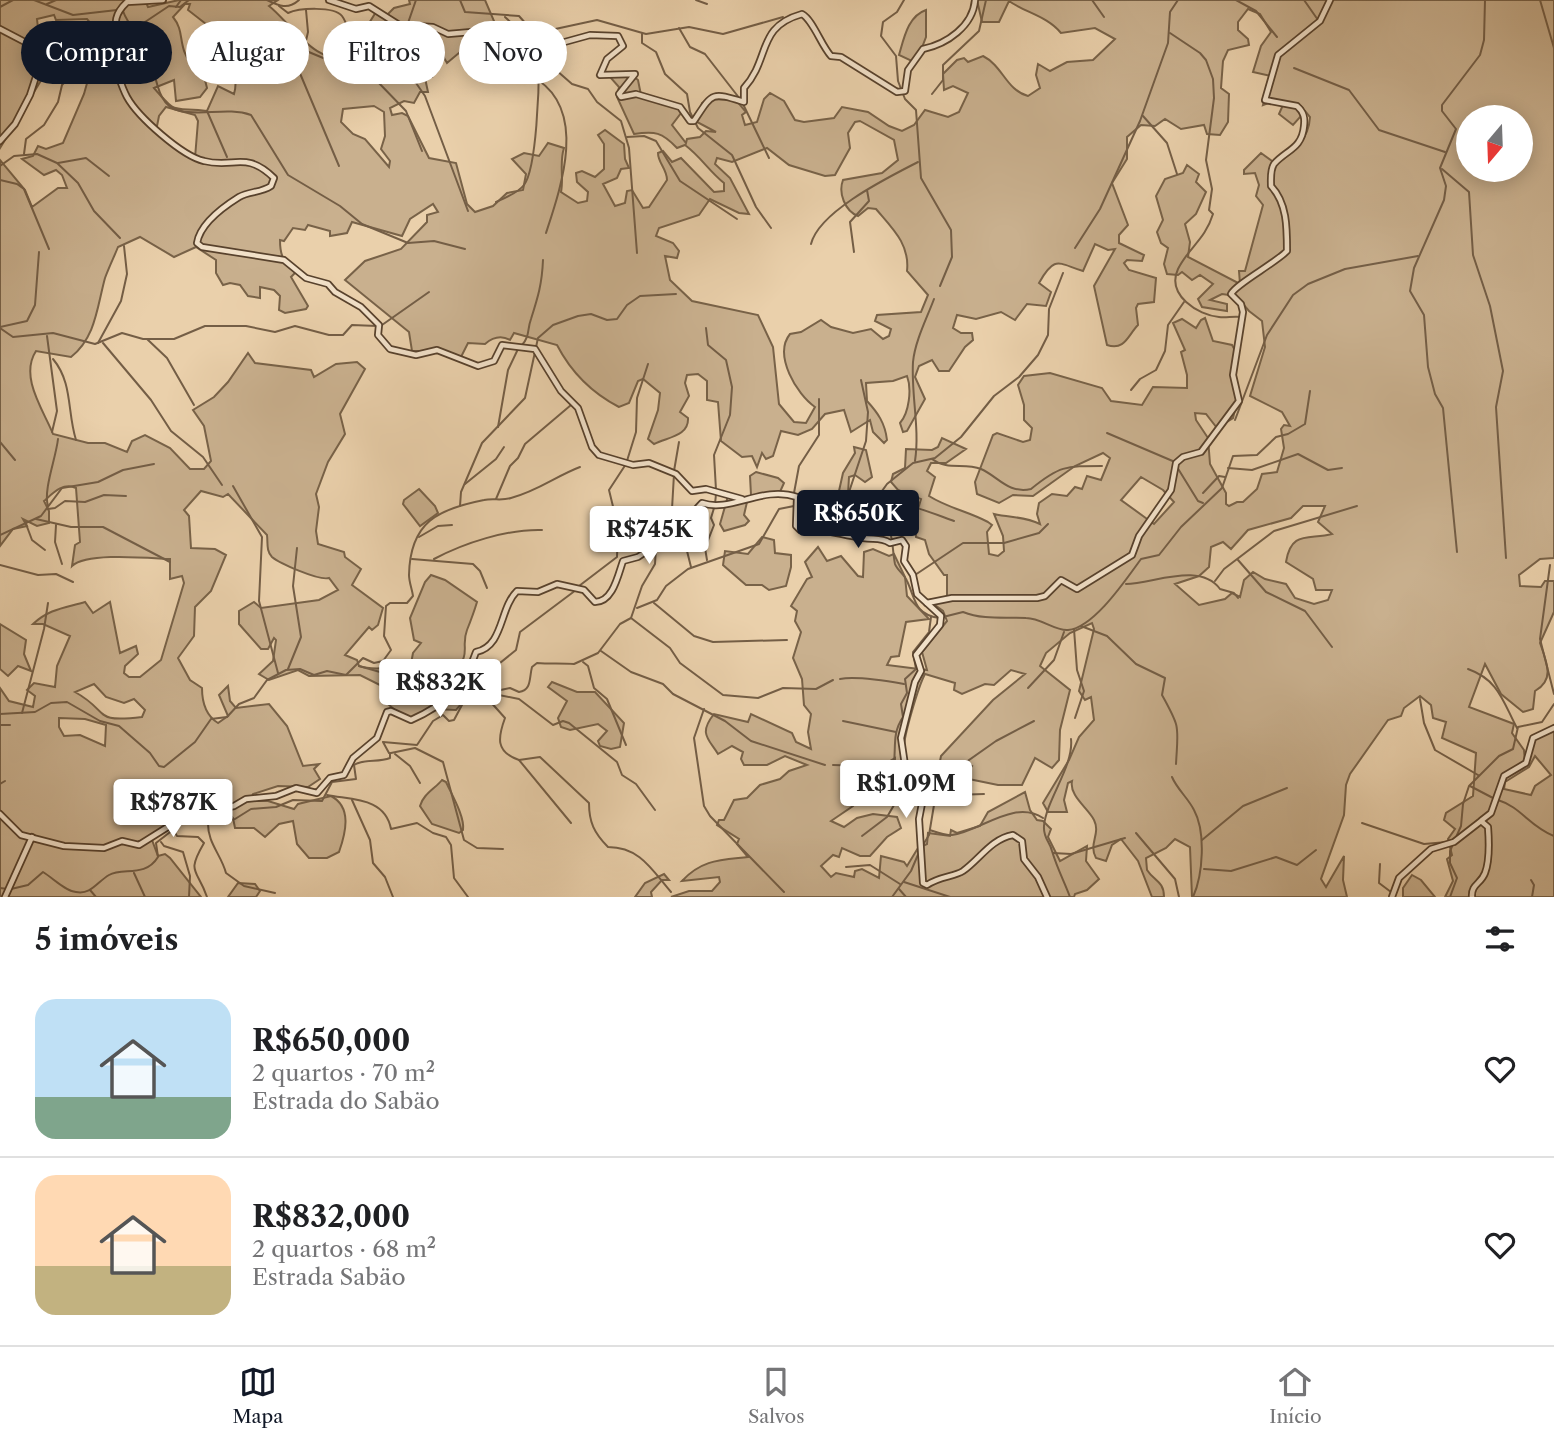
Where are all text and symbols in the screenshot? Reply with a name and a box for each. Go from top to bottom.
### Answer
chip: Comprar [21,21,172,84]
chip: Alugar [186,21,309,84]
chip: Filtros [323,21,445,84]
chip: Novo [459,21,567,84]
north arrow [1456,105,1533,182]
map controls [1456,105,1533,182]
pin: R$650K [801,490,915,550]
text: R$650K [813,499,903,527]
pin: R$745K [592,506,706,566]
text: R$745K [606,515,692,543]
pin: R$832K [383,660,497,719]
text: R$832K [395,668,485,696]
pin: R$1.09M [841,760,971,820]
text: R$1.09M [856,769,956,797]
pin: R$787K [116,780,230,839]
text: R$787K [129,788,217,816]
icon: filters [1481,920,1519,958]
text: 5 imóveis [35,921,178,958]
text: R$650,000 [252,1022,410,1059]
icon: home [91,1027,175,1111]
icon: heart [1481,1050,1519,1088]
text: 2 quartos · 70 m² [252,1059,435,1087]
text: Estrada do Sabäo [252,1087,440,1115]
text: R$832,000 [252,1198,410,1235]
icon: home [91,1203,175,1287]
icon: heart [1481,1226,1519,1264]
text: 2 quartos · 68 m² [252,1235,436,1263]
text: Estrada Sabäo [252,1263,405,1291]
tab: Mapa [232,1363,283,1428]
tab: Salvos [748,1363,804,1428]
tab: Início [1269,1363,1322,1428]

